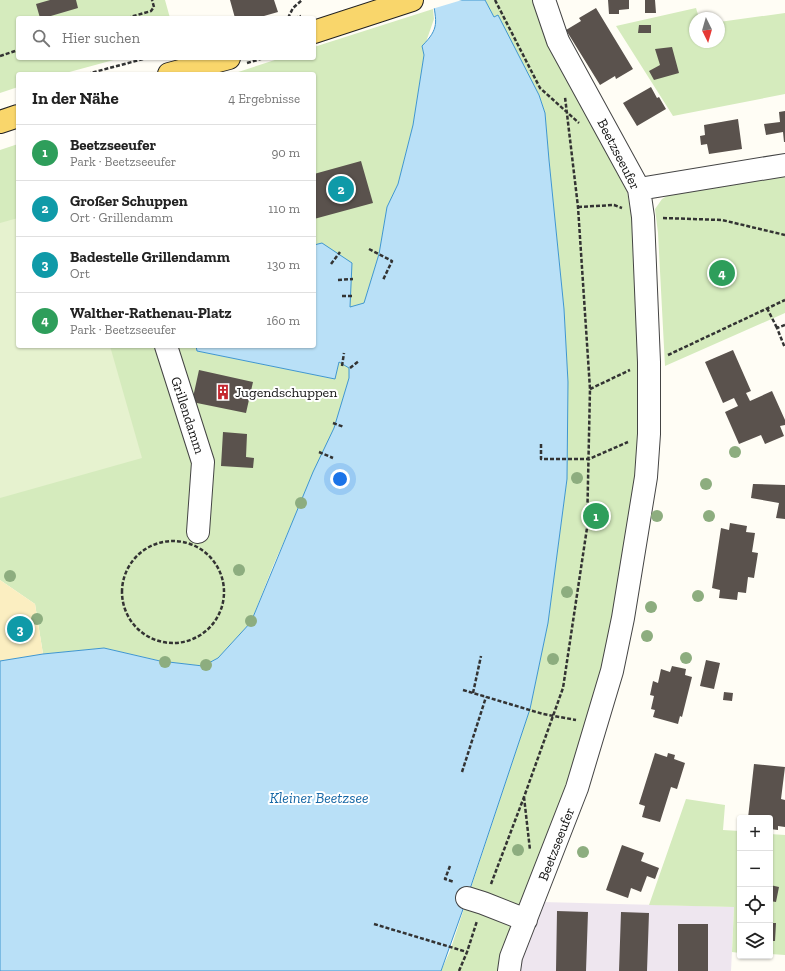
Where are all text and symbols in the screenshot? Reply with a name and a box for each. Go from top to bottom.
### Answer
north arrow [689,12,725,48]
search box [16,16,316,60]
icon: search [30,27,52,49]
text: Hier suchen [62,29,140,47]
text: In der Nähe [32,88,119,108]
text: 4 Ergebnisse [228,91,300,106]
street label: Beetzseeufer [593,116,644,193]
text: Beetzseeufer [70,136,156,154]
text: 1 [42,145,48,160]
text: 90 m [271,145,300,160]
text: Park · Beetzseeufer [70,154,176,169]
pin: 2 [328,174,354,204]
text: Großer Schuppen [70,192,188,210]
text: 2 [42,201,48,216]
text: 110 m [268,201,300,216]
text: Ort · Grillendamm [70,210,173,225]
text: Badestelle Grillendamm [70,248,230,266]
text: 3 [42,257,48,272]
text: 130 m [267,257,300,272]
pin: 4 [709,258,735,288]
text: Ort [70,266,90,281]
text: Walther-Rathenau-Platz [70,304,232,322]
text: 4 [41,313,49,328]
text: 160 m [266,313,300,328]
text: Park · Beetzseeufer [70,322,176,337]
street label: Grillendamm [167,374,208,456]
building icon: Jugendschuppen [214,383,232,401]
place label: Jugendschuppen [235,384,337,401]
your location [330,469,350,489]
pin: 1 [583,501,609,531]
pin: 3 [7,614,33,644]
water label: Kleiner Beetzsee [269,789,369,807]
street label: Beetzseeufer [535,805,578,883]
map controls [737,815,773,959]
button: + [737,815,773,851]
button: − [737,851,773,887]
button: locate [737,887,773,923]
button: layers [737,923,773,959]

